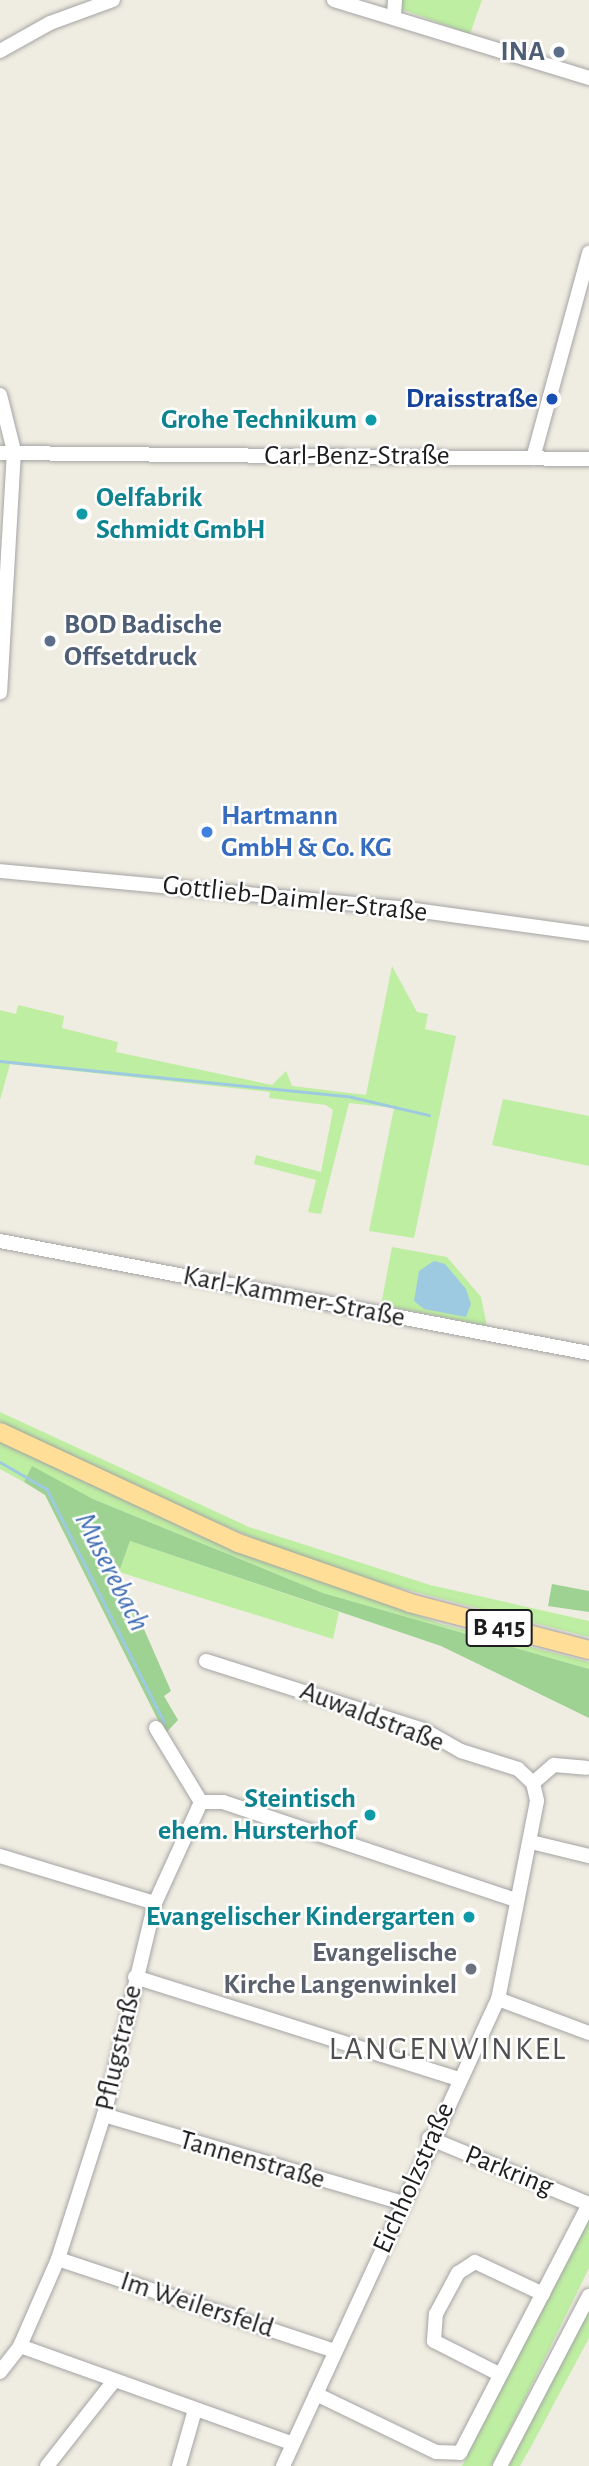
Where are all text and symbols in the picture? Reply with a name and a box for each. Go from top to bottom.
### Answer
place label: INA [500,35,545,69]
marker: INA [551,44,567,60]
place label: Draisstraße [406,382,538,416]
marker: Draisstraße [544,391,560,407]
place label: Grohe Technikum [161,403,357,437]
marker: Grohe Technikum [363,412,379,428]
street label: Carl-Benz-Straße [264,439,450,473]
place label: Oelfabrik Schmidt GmbH [96,481,266,547]
marker: Oelfabrik Schmidt GmbH [74,506,90,522]
place label: BOD Badische Offsetdruck [64,608,222,674]
marker: BOD Badische Offsetdruck [42,633,58,649]
place label: Hartmann GmbH & Co. KG [221,799,392,865]
marker: Hartmann GmbH & Co. KG [199,824,215,840]
street label: Gottlieb-Daimler-Straße [161,868,429,930]
street label: Karl-Kammer-Straße [180,1259,408,1335]
water label: Muserebach [67,1507,157,1637]
road number: B 415 [464,1606,534,1651]
street label: Auwaldstraße [295,1674,449,1760]
place label: Steintisch ehem. Hursterhof [158,1782,356,1848]
marker: Steintisch ehem. Hursterhof [362,1807,378,1823]
place label: Evangelischer Kindergarten [146,1900,455,1934]
marker: Evangelischer Kindergarten [461,1909,477,1925]
place label: Evangelische Kirche Langenwinkel [223,1936,457,2002]
marker: Evangelische Kirche Langenwinkel [463,1961,479,1977]
street label: Pflugstraße [88,1982,150,2114]
district label: LANGENWINKEL [330,2030,566,2068]
street label: Eichholzstraße [366,2097,462,2259]
street label: Tannenstraße [175,2123,329,2197]
street label: Parkring [460,2138,558,2204]
street label: Im Weilersfeld [116,2264,278,2346]

